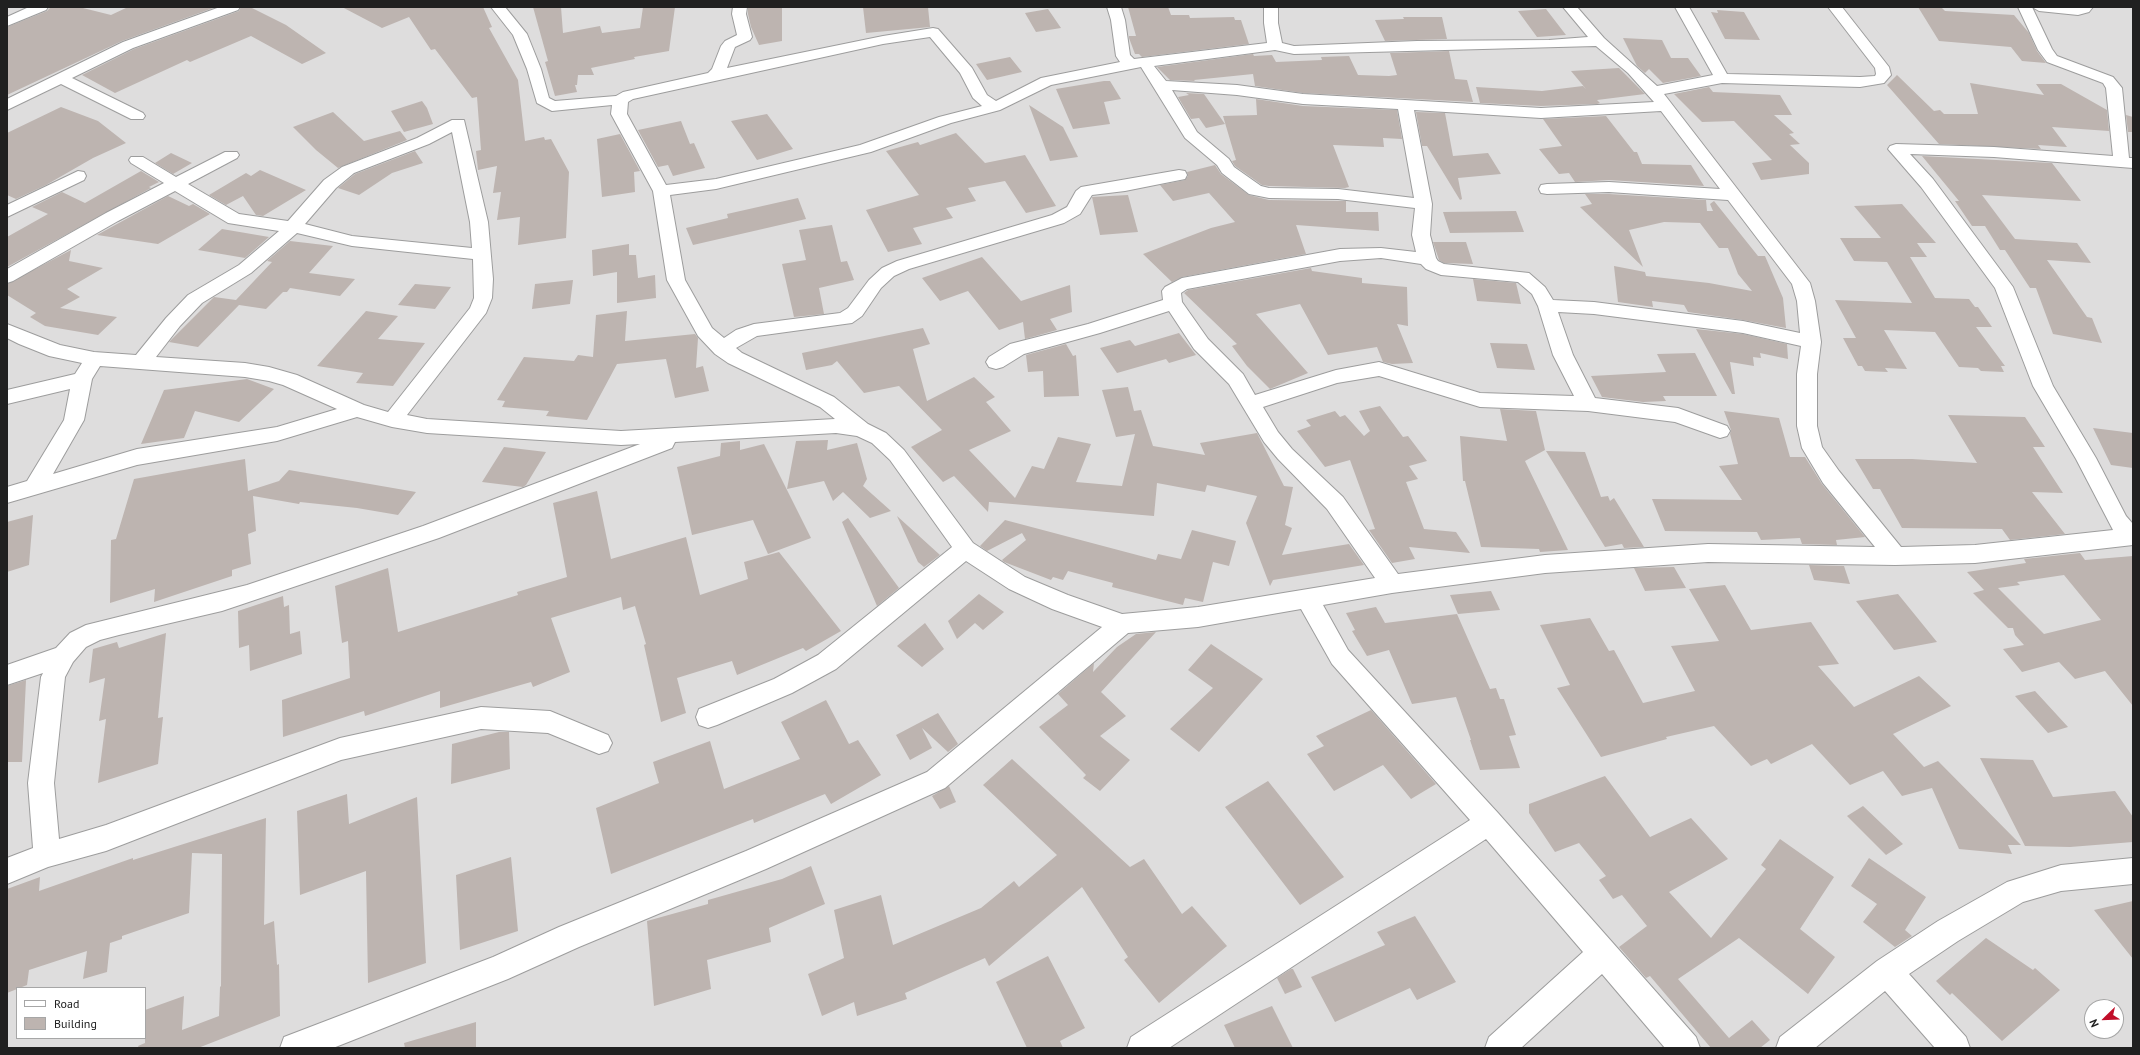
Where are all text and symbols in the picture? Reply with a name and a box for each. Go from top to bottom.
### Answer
legend [16,987,146,1039]
text: Road [54,996,79,1011]
north arrow [2084,999,2124,1039]
text: Building [54,1016,97,1031]
text: N [2086,1017,2102,1029]

